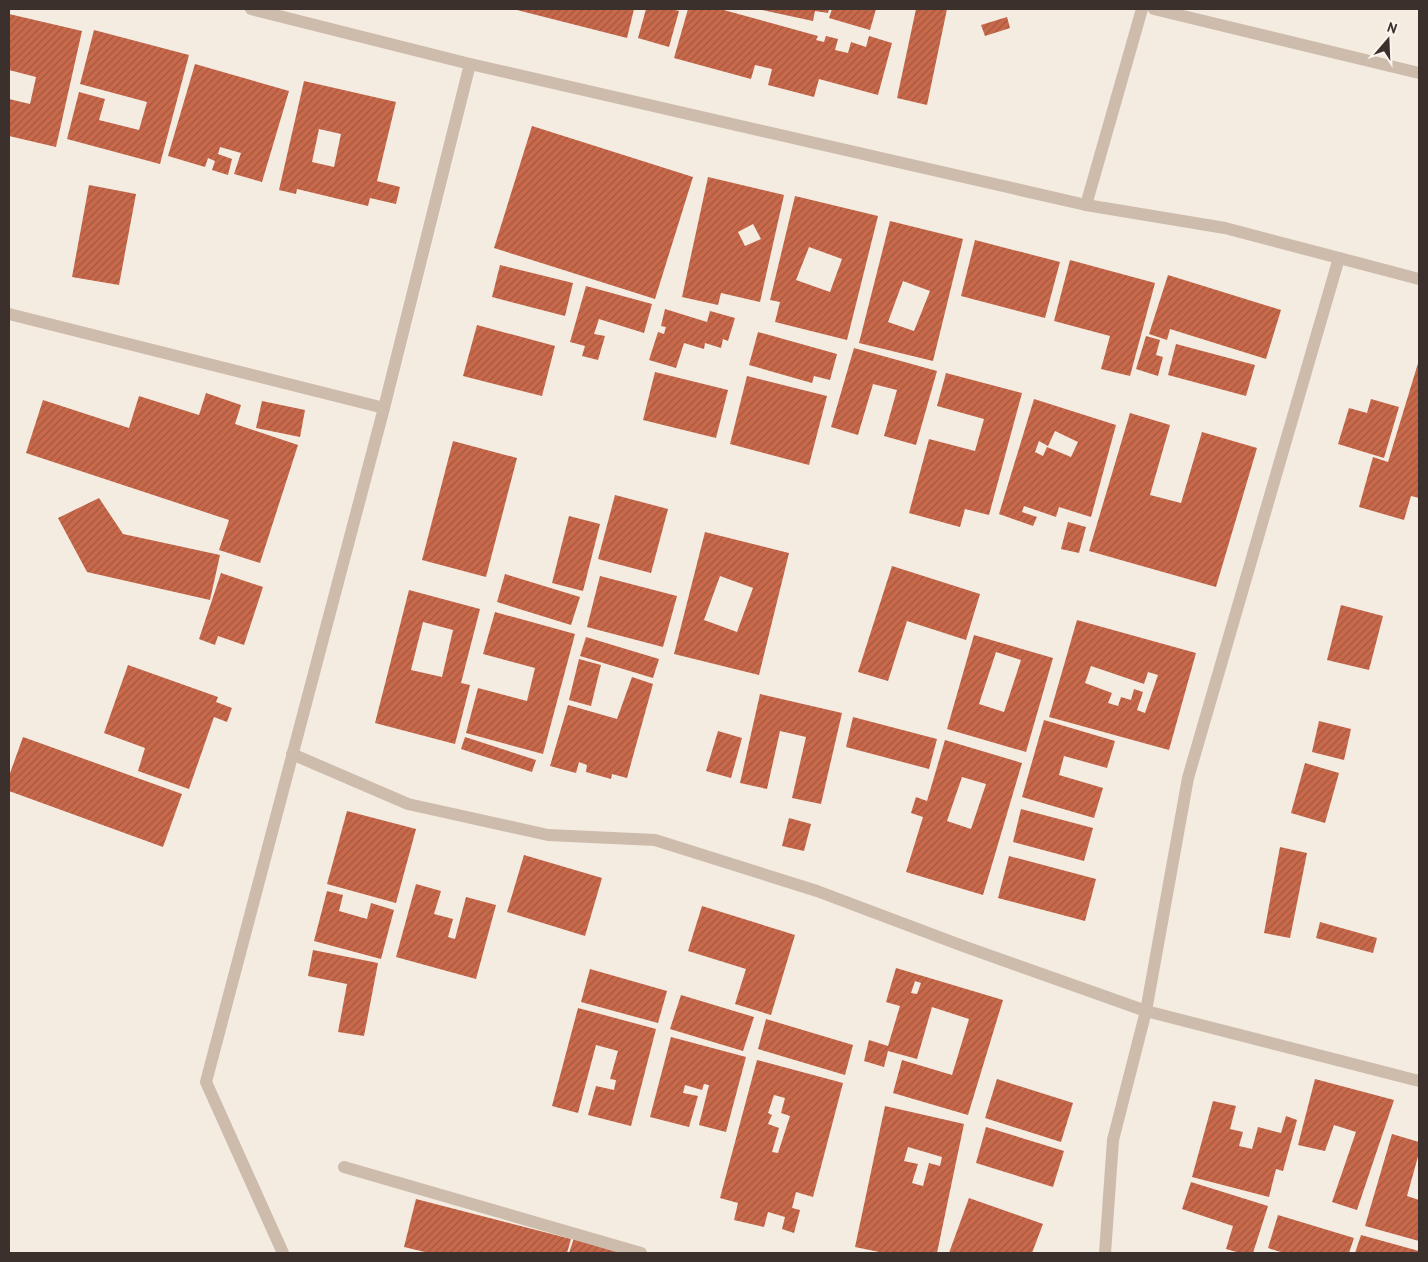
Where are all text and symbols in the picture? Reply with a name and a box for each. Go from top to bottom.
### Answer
north arrow [1363,15,1413,65]
text: N [1385,18,1400,38]

